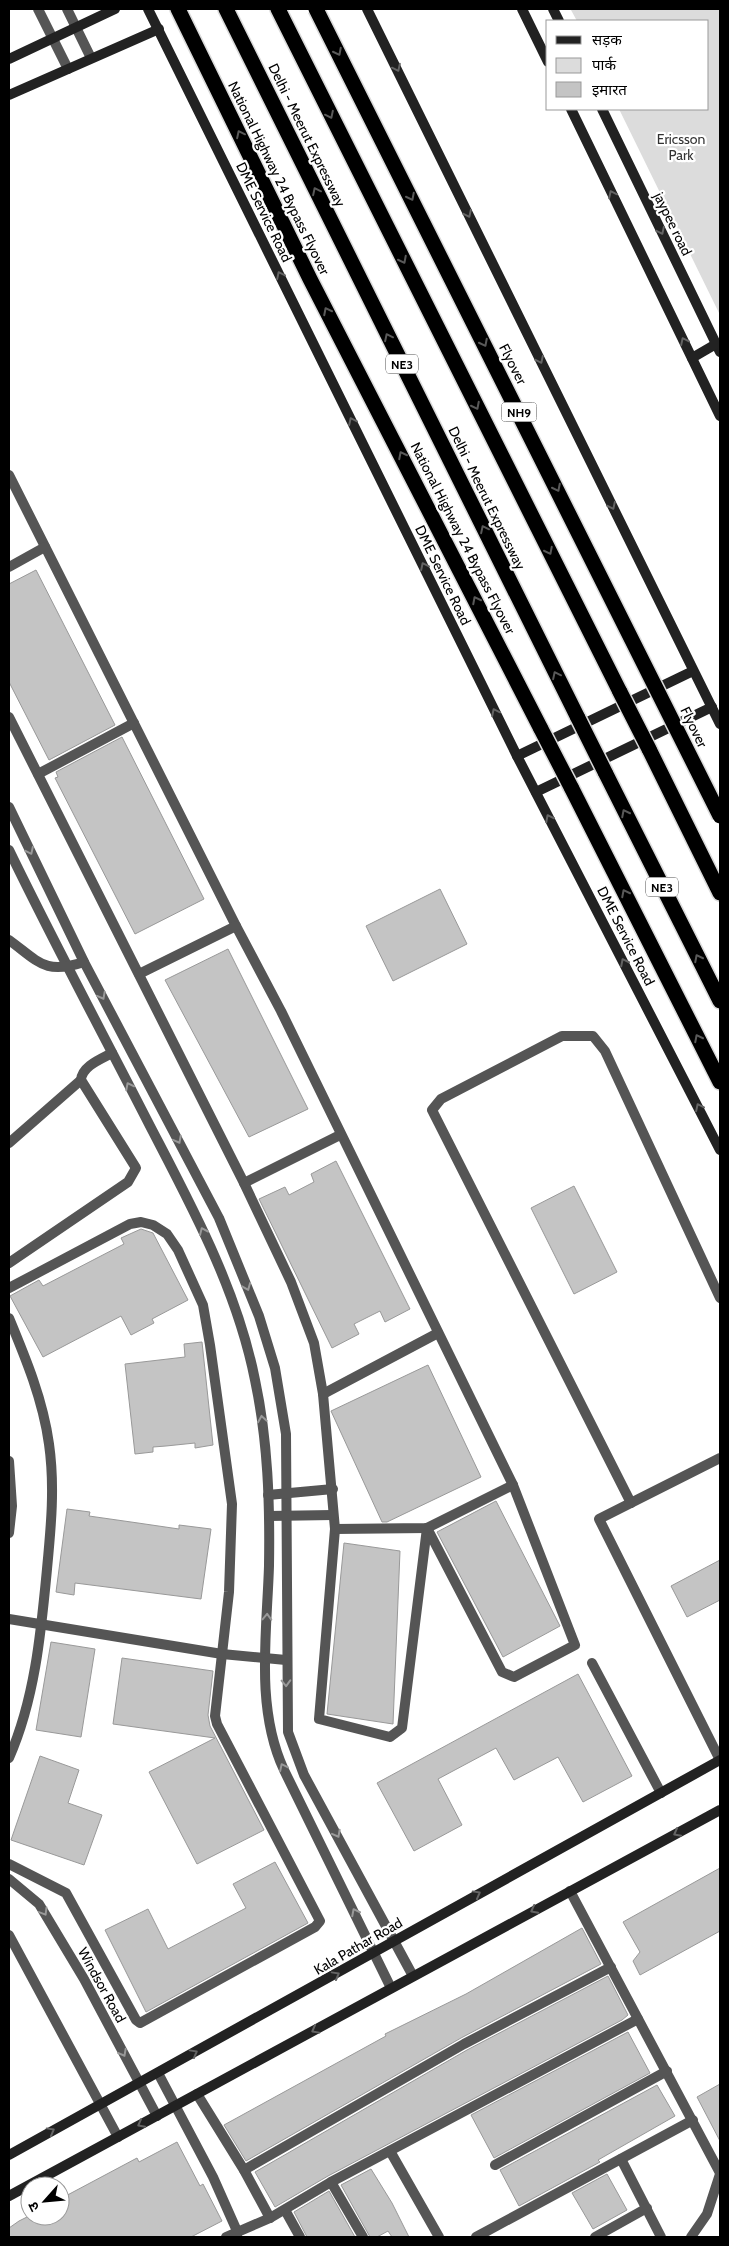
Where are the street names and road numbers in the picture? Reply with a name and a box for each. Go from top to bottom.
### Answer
street label: Delhi - Meerut Expressway [264,60,350,210]
street label: National Highway 24 Bypass Flyover [224,78,334,278]
street label: DME Service Road [232,159,296,265]
street label: jaypee road [650,189,696,259]
street label: Flyover [495,341,531,388]
road number: NE3 [386,354,418,374]
road number: NH9 [502,402,536,422]
street label: Delhi - Meerut Expressway [444,423,530,573]
street label: National Highway 24 Bypass Flyover [407,439,520,637]
street label: DME Service Road [411,522,475,628]
street label: Flyover [676,704,712,751]
road number: NE3 [646,878,678,896]
street label: DME Service Road [593,883,659,989]
street label: Kala Pathar Road [311,1913,405,1979]
street label: Windsor Road [74,1944,130,2026]

